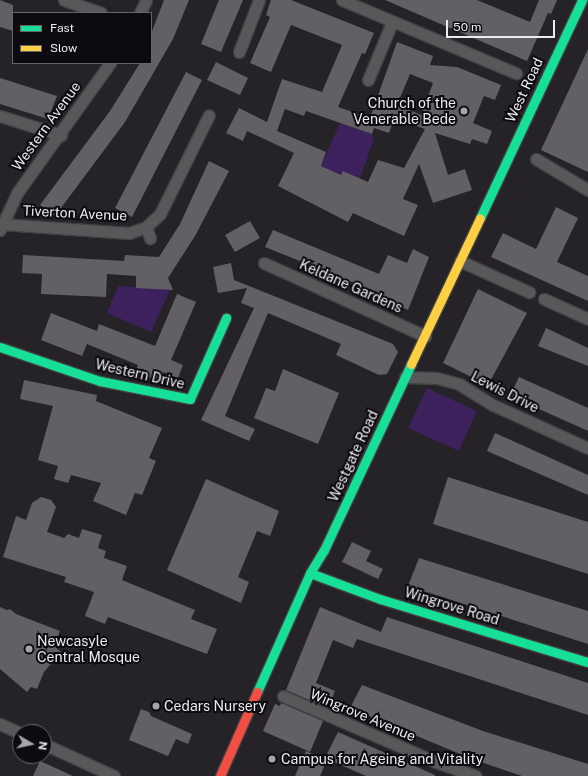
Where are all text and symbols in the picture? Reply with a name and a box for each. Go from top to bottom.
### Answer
legend [12,12,152,64]
scale bar [448,12,557,38]
text: 50 m [453,20,481,34]
text: Fast [50,21,74,35]
text: Slow [50,41,77,55]
street label: West Road [502,55,546,125]
street label: Western Avenue [8,78,84,174]
place label: Church of the Venerable Bede [353,95,456,128]
marker: Church of the Venerable Bede [459,106,469,116]
street label: Tiverton Avenue [22,202,128,224]
street label: Keldane Gardens [297,256,405,316]
street label: Western Drive [94,356,186,392]
street label: Lewis Drive [468,368,542,416]
street label: Westgate Road [325,408,381,504]
street label: Wingrove Road [403,584,501,628]
place label: Newcasyle Central Mosque [37,633,140,666]
marker: Newcasyle Central Mosque [24,644,34,654]
street label: Wingrove Avenue [308,685,418,745]
place label: Cedars Nursery [164,698,266,714]
marker: Cedars Nursery [151,701,161,711]
north arrow [12,724,52,764]
text: N [36,741,49,751]
place label: Campus for Ageing and Vitality [281,751,484,767]
marker: Campus for Ageing and Vitality [266,753,278,765]

